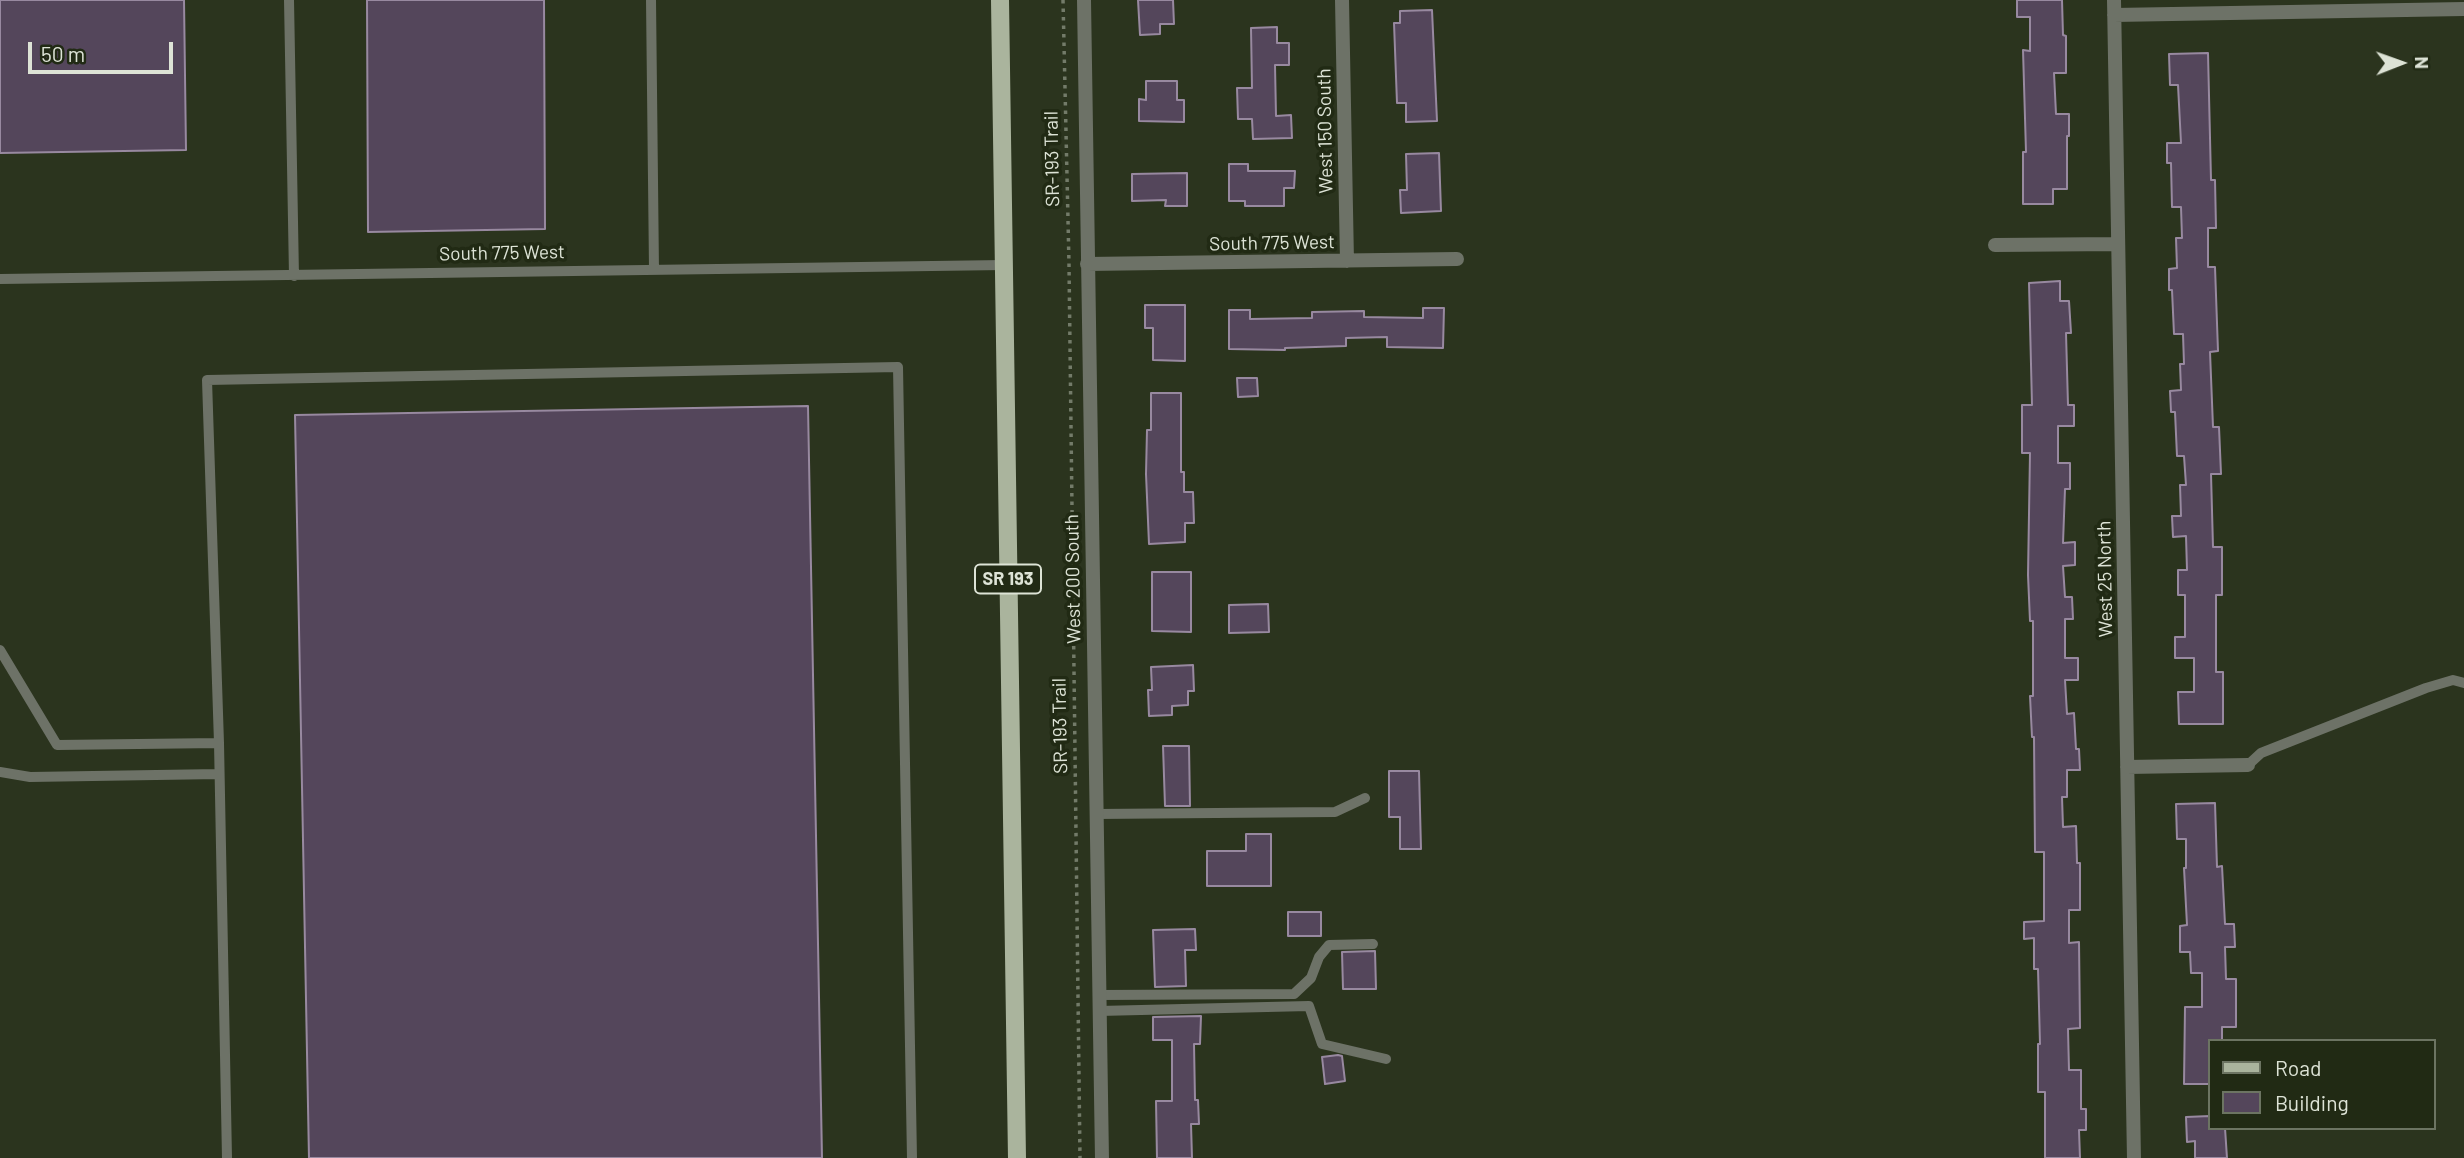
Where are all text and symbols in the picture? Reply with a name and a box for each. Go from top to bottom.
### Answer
scale bar [32,28,177,72]
north arrow [2366,28,2436,98]
text: 50 m [41,41,85,66]
text: N [2411,56,2434,69]
street label: West 150 South [1313,68,1337,194]
street label: SR-193 Trail [1040,111,1064,207]
street label: South 775 West [1209,231,1335,255]
street label: South 775 West [439,241,565,265]
street label: West 200 South [1060,514,1086,644]
street label: West 25 North [2093,520,2117,638]
road number: SR 193 [975,564,1041,594]
street label: SR-193 Trail [1048,678,1072,774]
legend [2208,1039,2436,1130]
text: Road [2275,1055,2321,1080]
text: Building [2275,1090,2349,1115]

